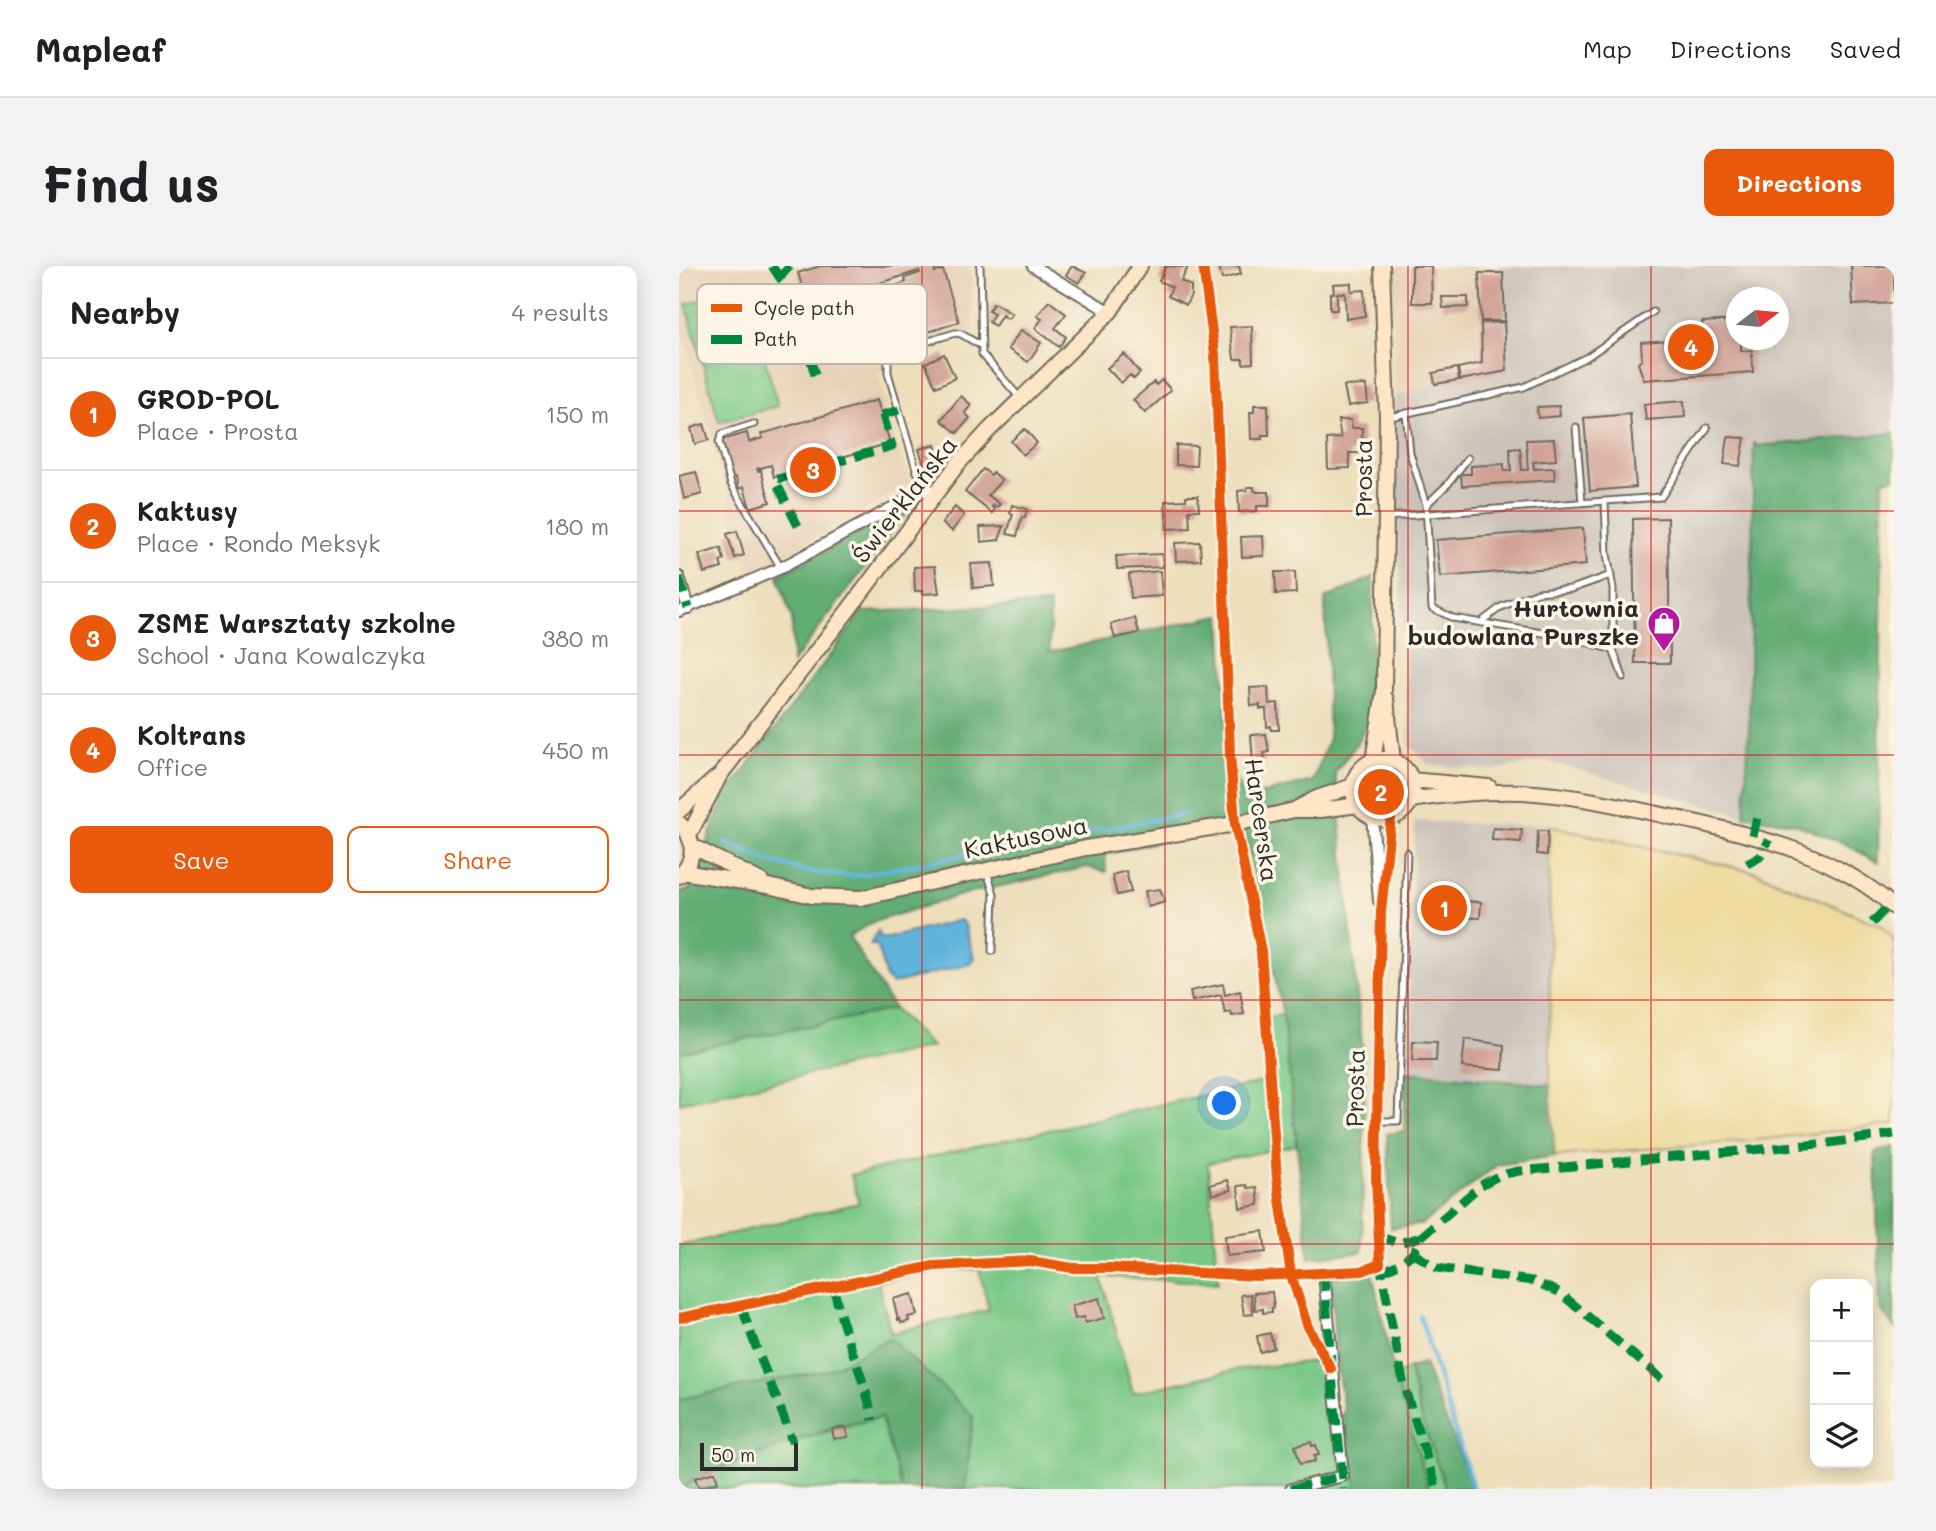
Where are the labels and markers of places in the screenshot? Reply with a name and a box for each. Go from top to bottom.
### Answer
pin: 4 [1668,321,1714,373]
pin: 3 [790,444,836,496]
place label: Hurtownia budowlana Purszke [1408,592,1639,651]
shop icon: Hurtownia budowlana Purszke [1645,604,1683,653]
pin: 2 [1358,766,1404,818]
pin: 1 [1421,882,1467,934]

